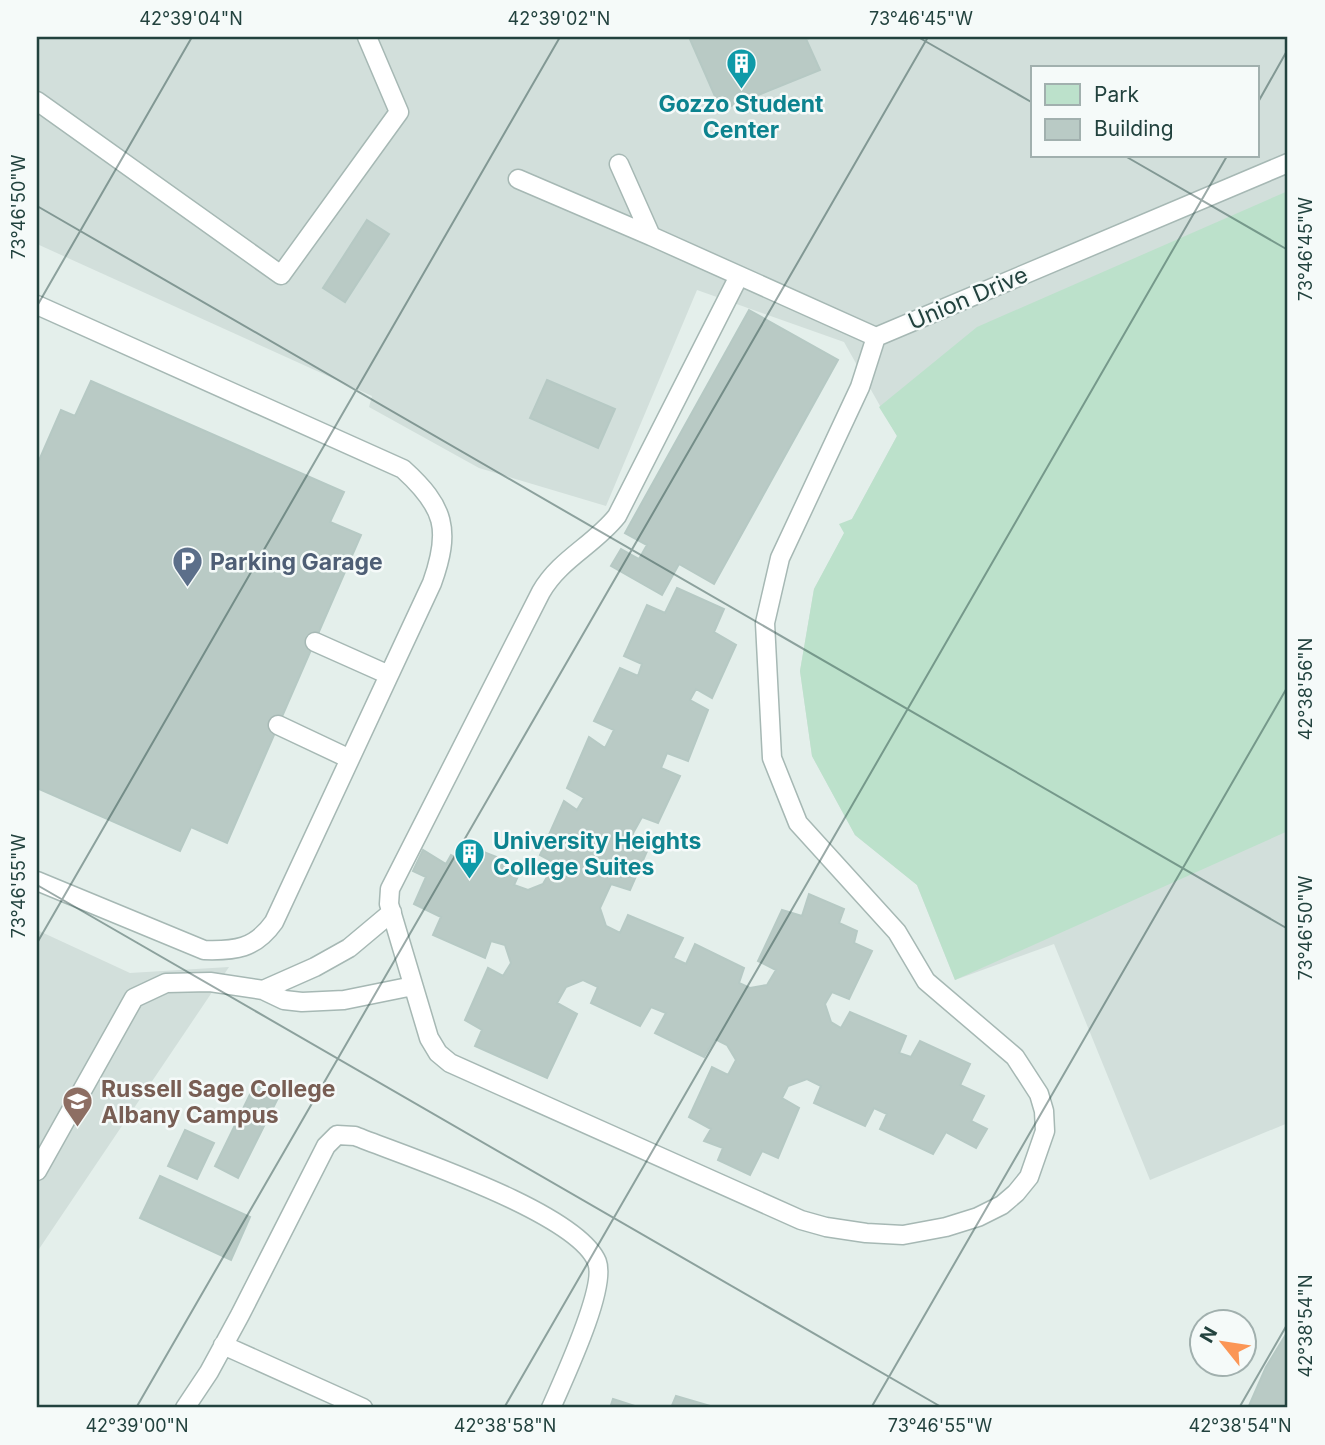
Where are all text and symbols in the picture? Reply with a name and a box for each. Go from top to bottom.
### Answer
text: 42°39'04"N [139,8,243,29]
text: 42°39'02"N [508,8,610,29]
text: 73°46'45"W [869,8,973,29]
building icon: Gozzo Student Center [724,46,758,90]
legend [1031,66,1258,158]
text: Park [1094,82,1139,107]
place label: Gozzo Student Center [658,90,824,144]
text: Building [1094,116,1174,141]
text: 73°46'50"W [8,154,29,259]
text: 73°46'45"W [1295,197,1316,301]
street label: Union Drive [904,260,1032,336]
parking icon: Parking Garage [170,545,204,589]
place label: Parking Garage [210,548,383,576]
text: 42°38'56"N [1295,638,1316,740]
place label: University Heights College Suites [493,827,701,881]
text: 73°46'55"W [8,834,29,938]
building icon: University Heights College Suites [453,837,487,881]
text: 73°46'50"W [1295,875,1316,980]
place label: Russell Sage College Albany Campus [101,1075,335,1129]
school or university icon: Russell Sage College Albany Campus [61,1085,95,1129]
text: 42°38'54"N [1295,1275,1316,1377]
north arrow [1188,1308,1258,1378]
text: N [1195,1323,1222,1347]
text: 42°39'00"N [85,1415,189,1436]
text: 42°38'58"N [454,1415,556,1436]
text: 73°46'55"W [888,1415,992,1436]
text: 42°38'54"N [1189,1415,1291,1436]

